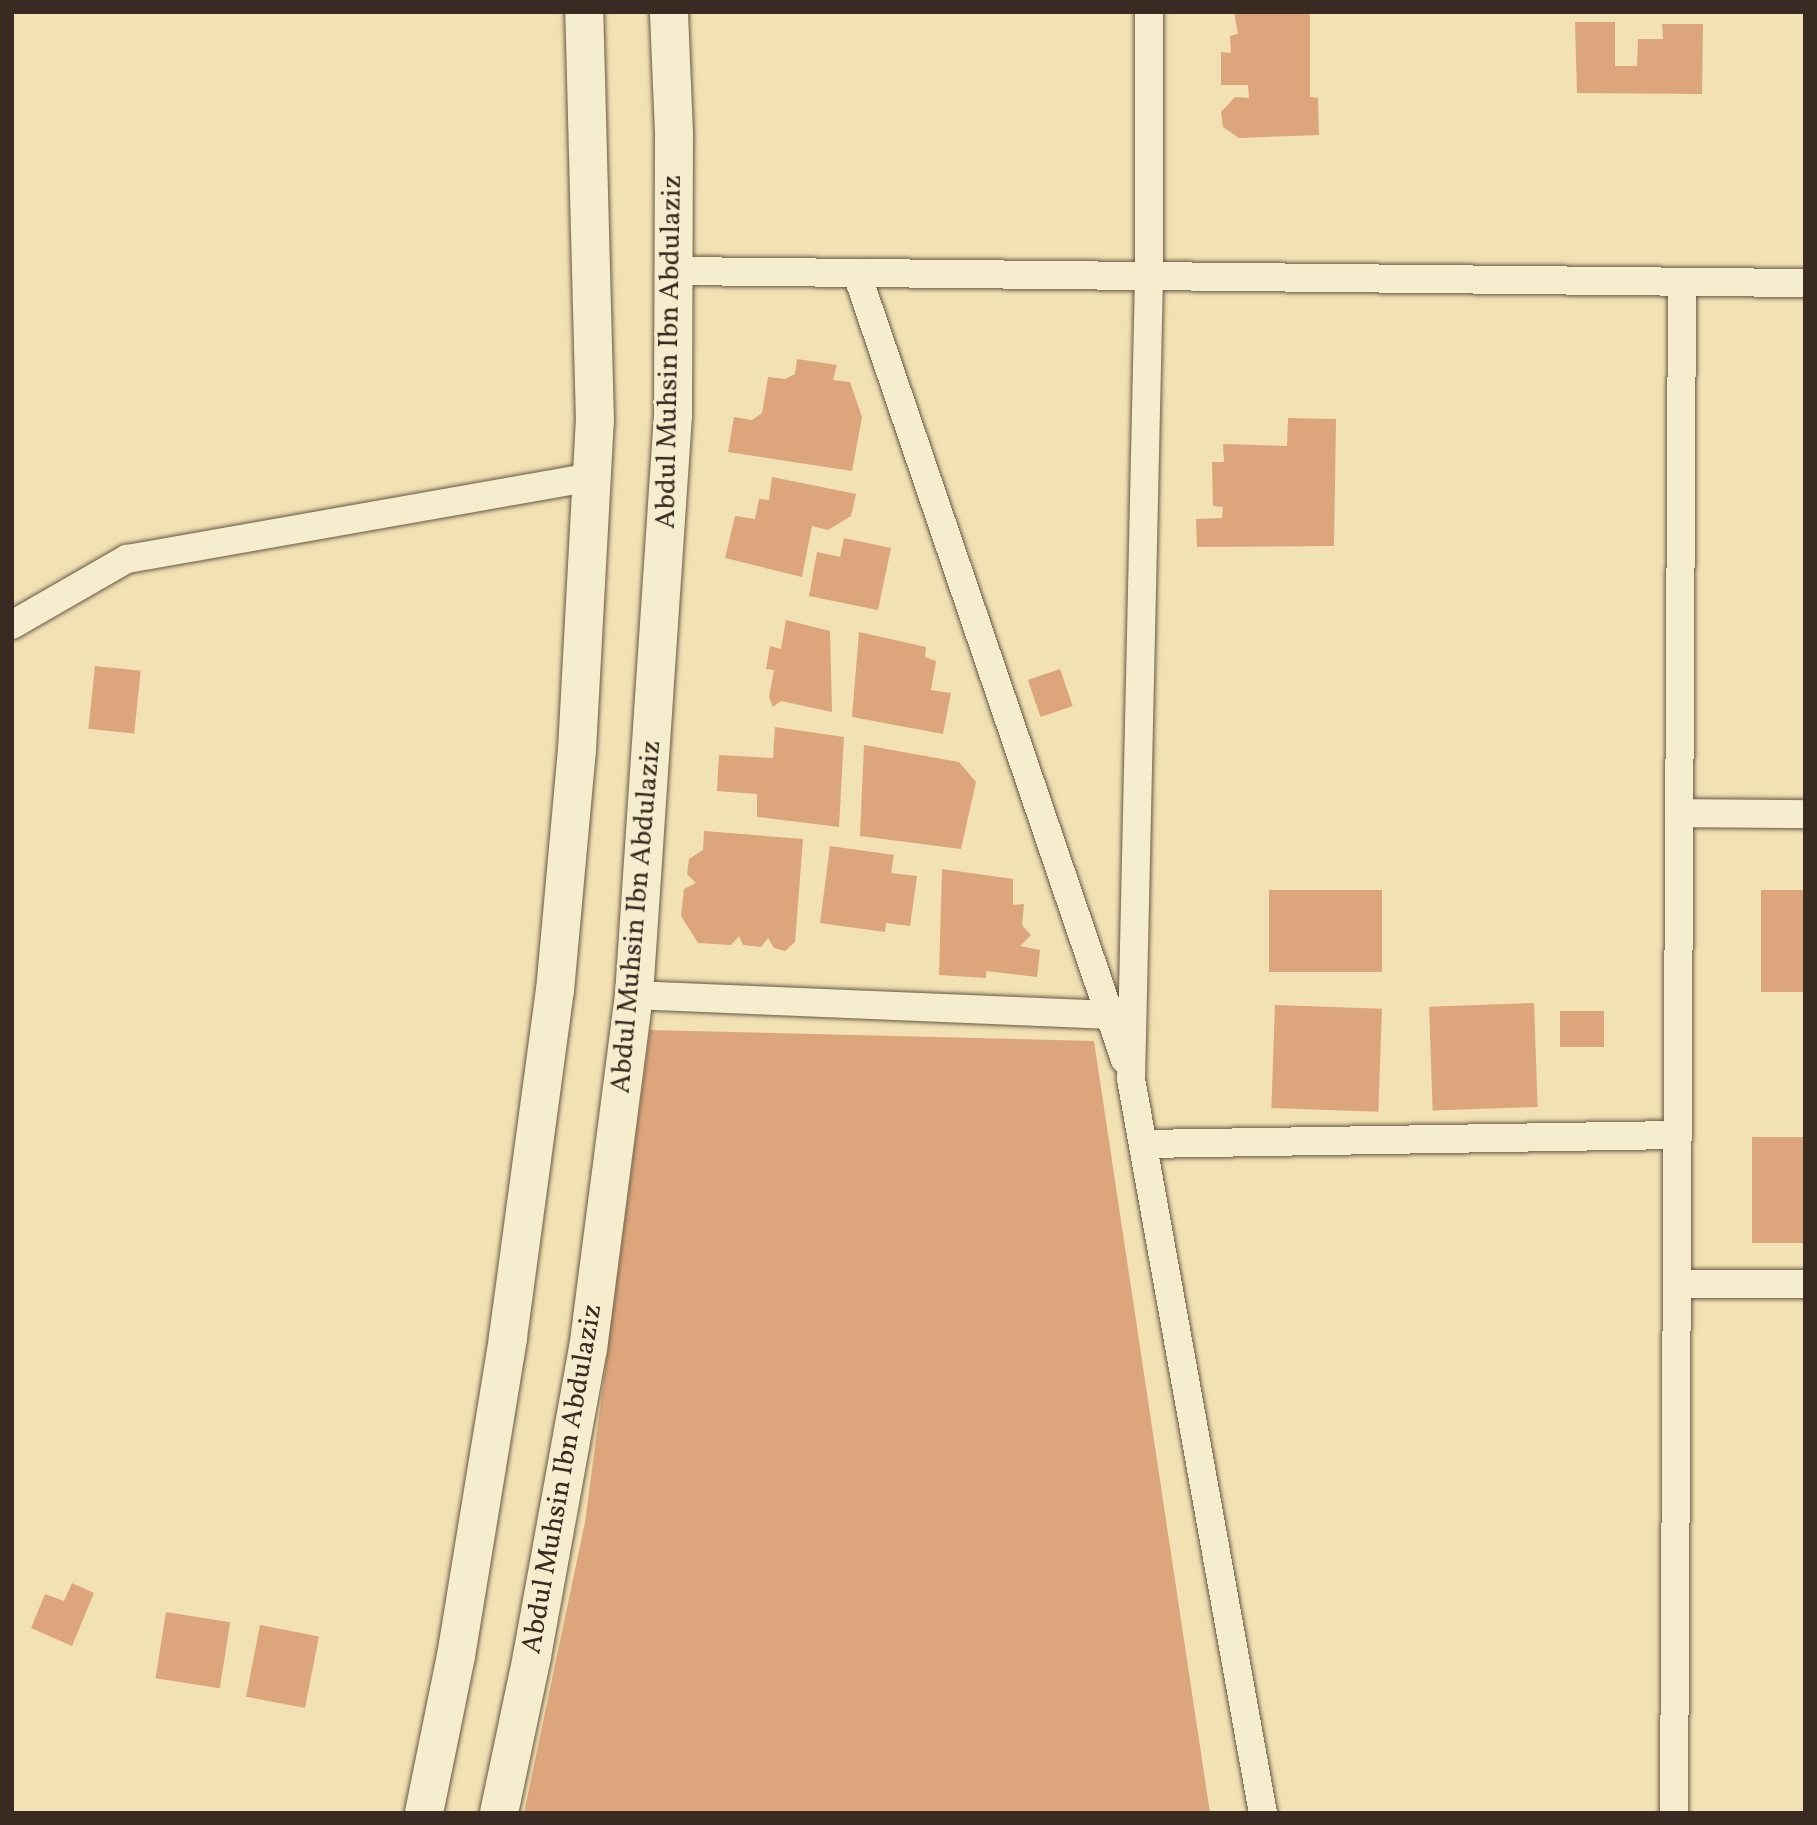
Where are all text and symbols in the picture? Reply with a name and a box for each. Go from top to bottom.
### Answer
street label: Abdul Muhsin Ibn Abdulaziz [650,175,690,529]
street label: Abdul Muhsin Ibn Abdulaziz [605,739,669,1095]
street label: Abdul Muhsin Ibn Abdulaziz [516,1302,610,1656]

